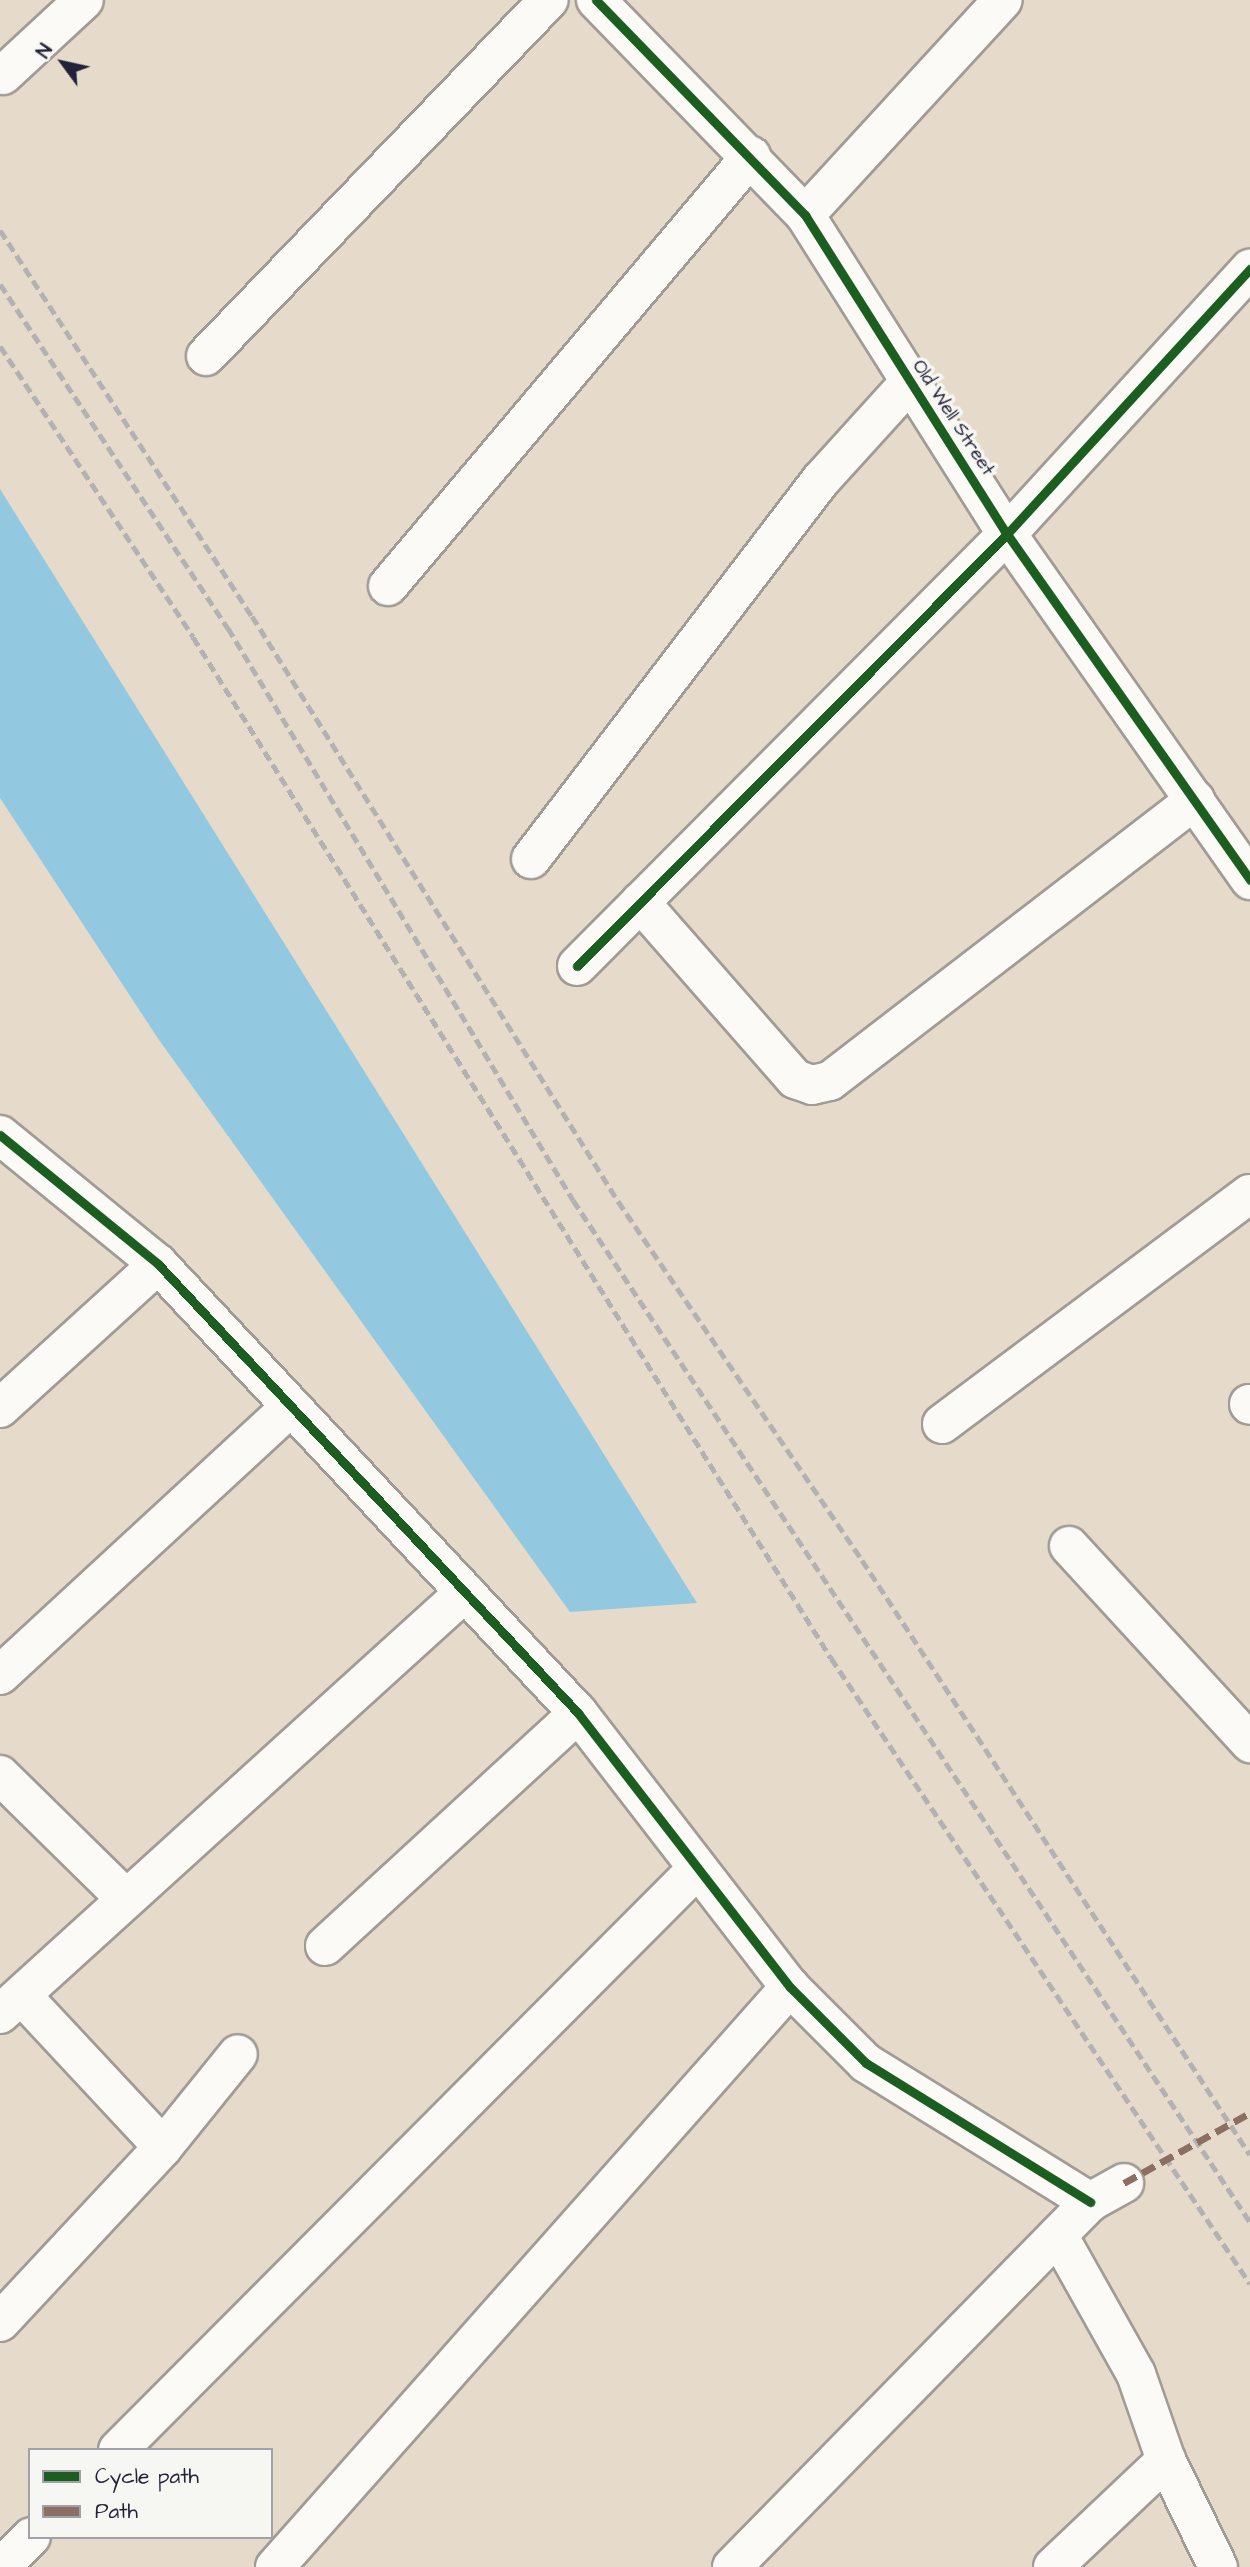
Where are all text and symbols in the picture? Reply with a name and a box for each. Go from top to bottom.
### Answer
north arrow [28,28,98,98]
text: N [30,39,60,64]
street label: Old Well Street [907,356,999,480]
legend [28,2448,273,2539]
text: Cycle path [95,2462,199,2491]
text: Path [95,2497,138,2526]

